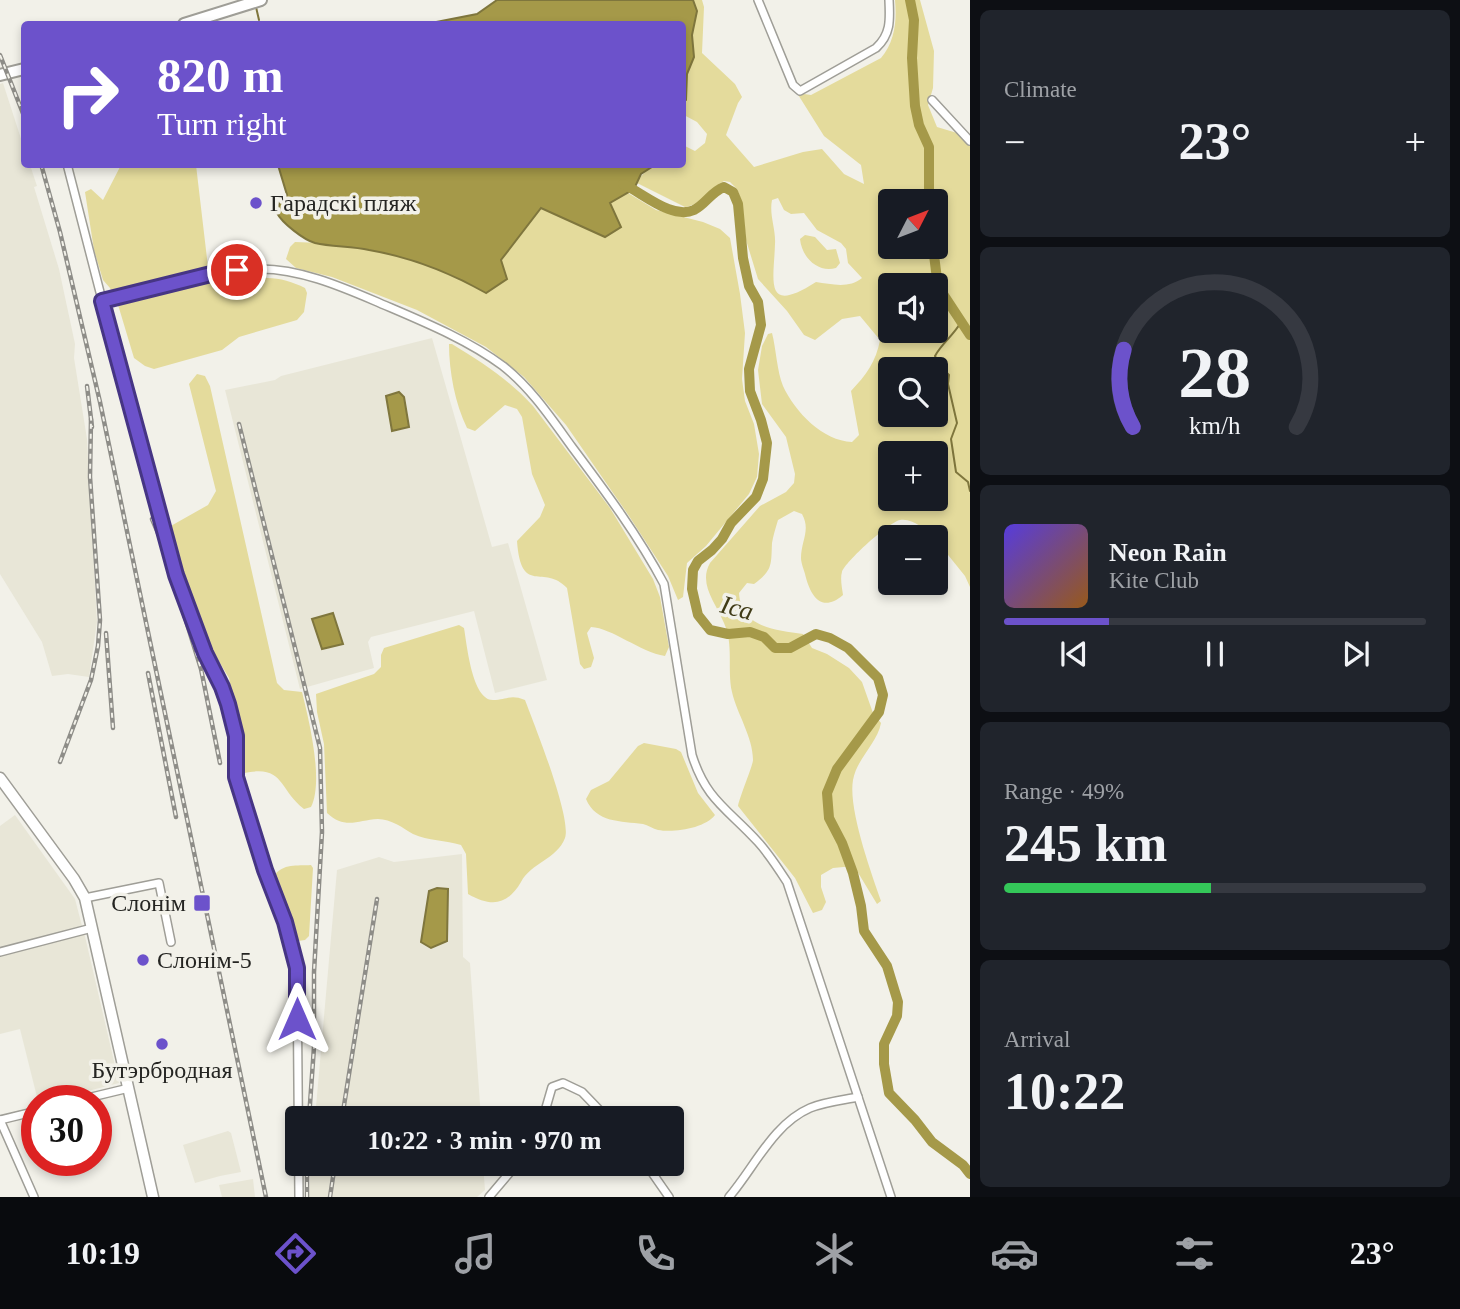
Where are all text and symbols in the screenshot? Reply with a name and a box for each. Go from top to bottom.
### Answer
text: 820 m [157,48,284,103]
icon: right [42,49,133,140]
text: Climate [1004,77,1077,102]
text: Turn right [157,106,287,142]
text: 23° [1179,113,1251,170]
text: − [1004,121,1025,163]
text: + [1405,121,1426,163]
north arrow [878,189,948,259]
map controls [878,189,948,595]
place label: Гарадскі пляж [270,190,417,216]
marker: Гарадскі пляж [248,195,264,211]
pin [207,240,267,300]
icon: arrive [218,251,256,289]
button: sound [878,273,948,343]
text: 28 [1179,333,1251,414]
button: search [878,357,948,427]
text: km/h [1189,412,1241,439]
button: + [878,441,948,511]
button: − [878,525,948,595]
text: Neon Rain [1109,538,1227,567]
text: Kite Club [1109,568,1199,593]
water label: Іса [717,590,756,626]
icon: previous [1055,635,1093,673]
icon: pause [1196,635,1234,673]
icon: next [1337,635,1375,673]
text: Range · 49% [1004,779,1124,804]
text: 245 km [1004,815,1167,872]
place label: Слонім [111,890,186,916]
marker: Слонім [192,893,212,913]
place label: Слонім-5 [157,947,252,973]
marker: Слонім-5 [135,952,151,968]
position arrow [260,982,334,1056]
text: Arrival [1004,1027,1070,1052]
marker: Бутэрбродная [154,1036,170,1052]
place label: Бутэрбродная [92,1057,232,1083]
text: 10:22 [1004,1063,1125,1120]
speed limit sign: 30 [21,1085,112,1176]
text: 10:22 · 3 min · 970 m [368,1126,602,1155]
icon: directions [271,1229,320,1278]
icon: music [451,1229,500,1278]
icon: phone [631,1229,680,1278]
icon: climate [810,1229,859,1278]
icon: car [990,1229,1039,1278]
icon: filters [1170,1229,1219,1278]
text: 10:19 [65,1235,140,1271]
text: 23° [1350,1235,1395,1271]

